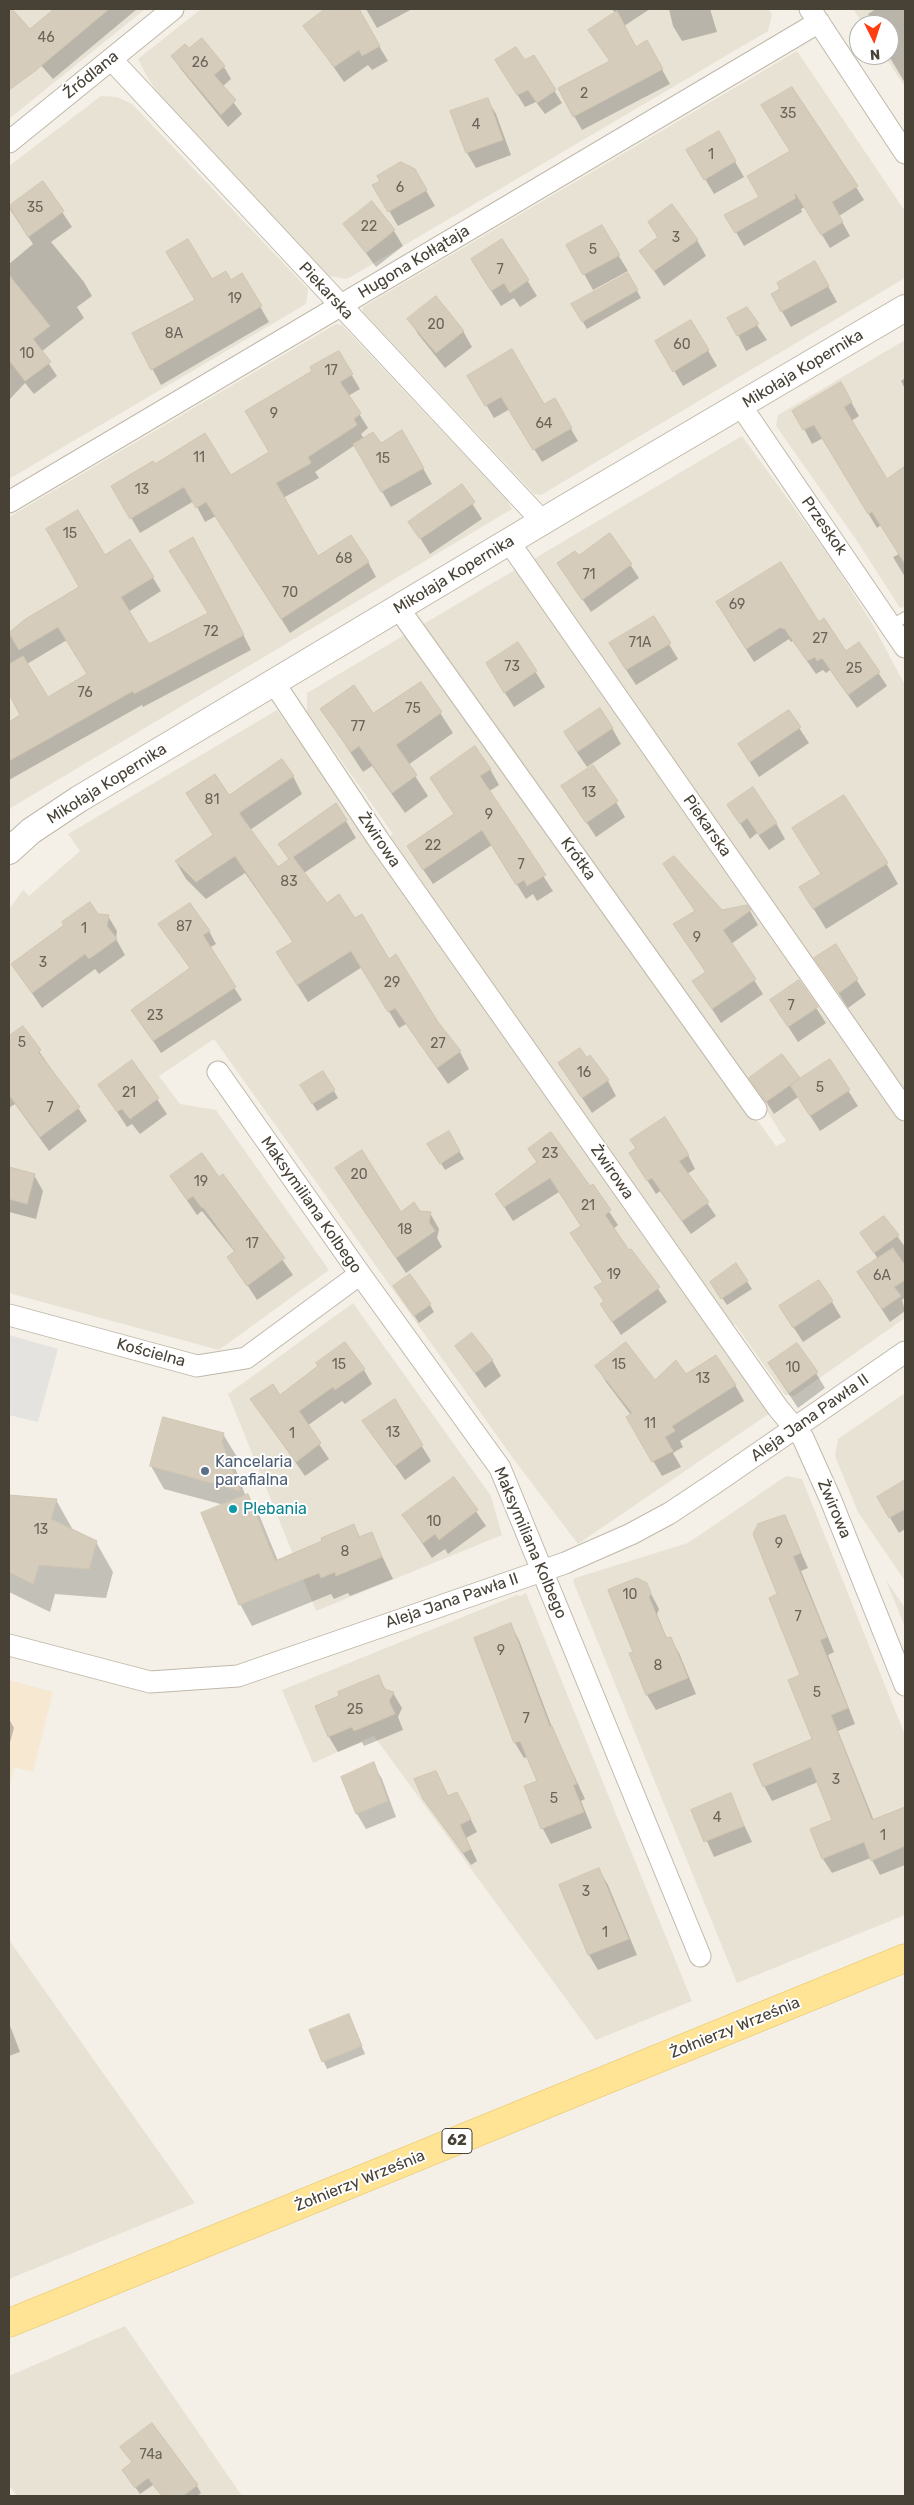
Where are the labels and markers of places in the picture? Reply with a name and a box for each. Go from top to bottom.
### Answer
place label: Kancelaria parafialna [215,1452,292,1490]
marker: Kancelaria parafialna [199,1465,211,1477]
place label: Plebania [243,1499,307,1519]
marker: Plebania [227,1503,239,1515]

